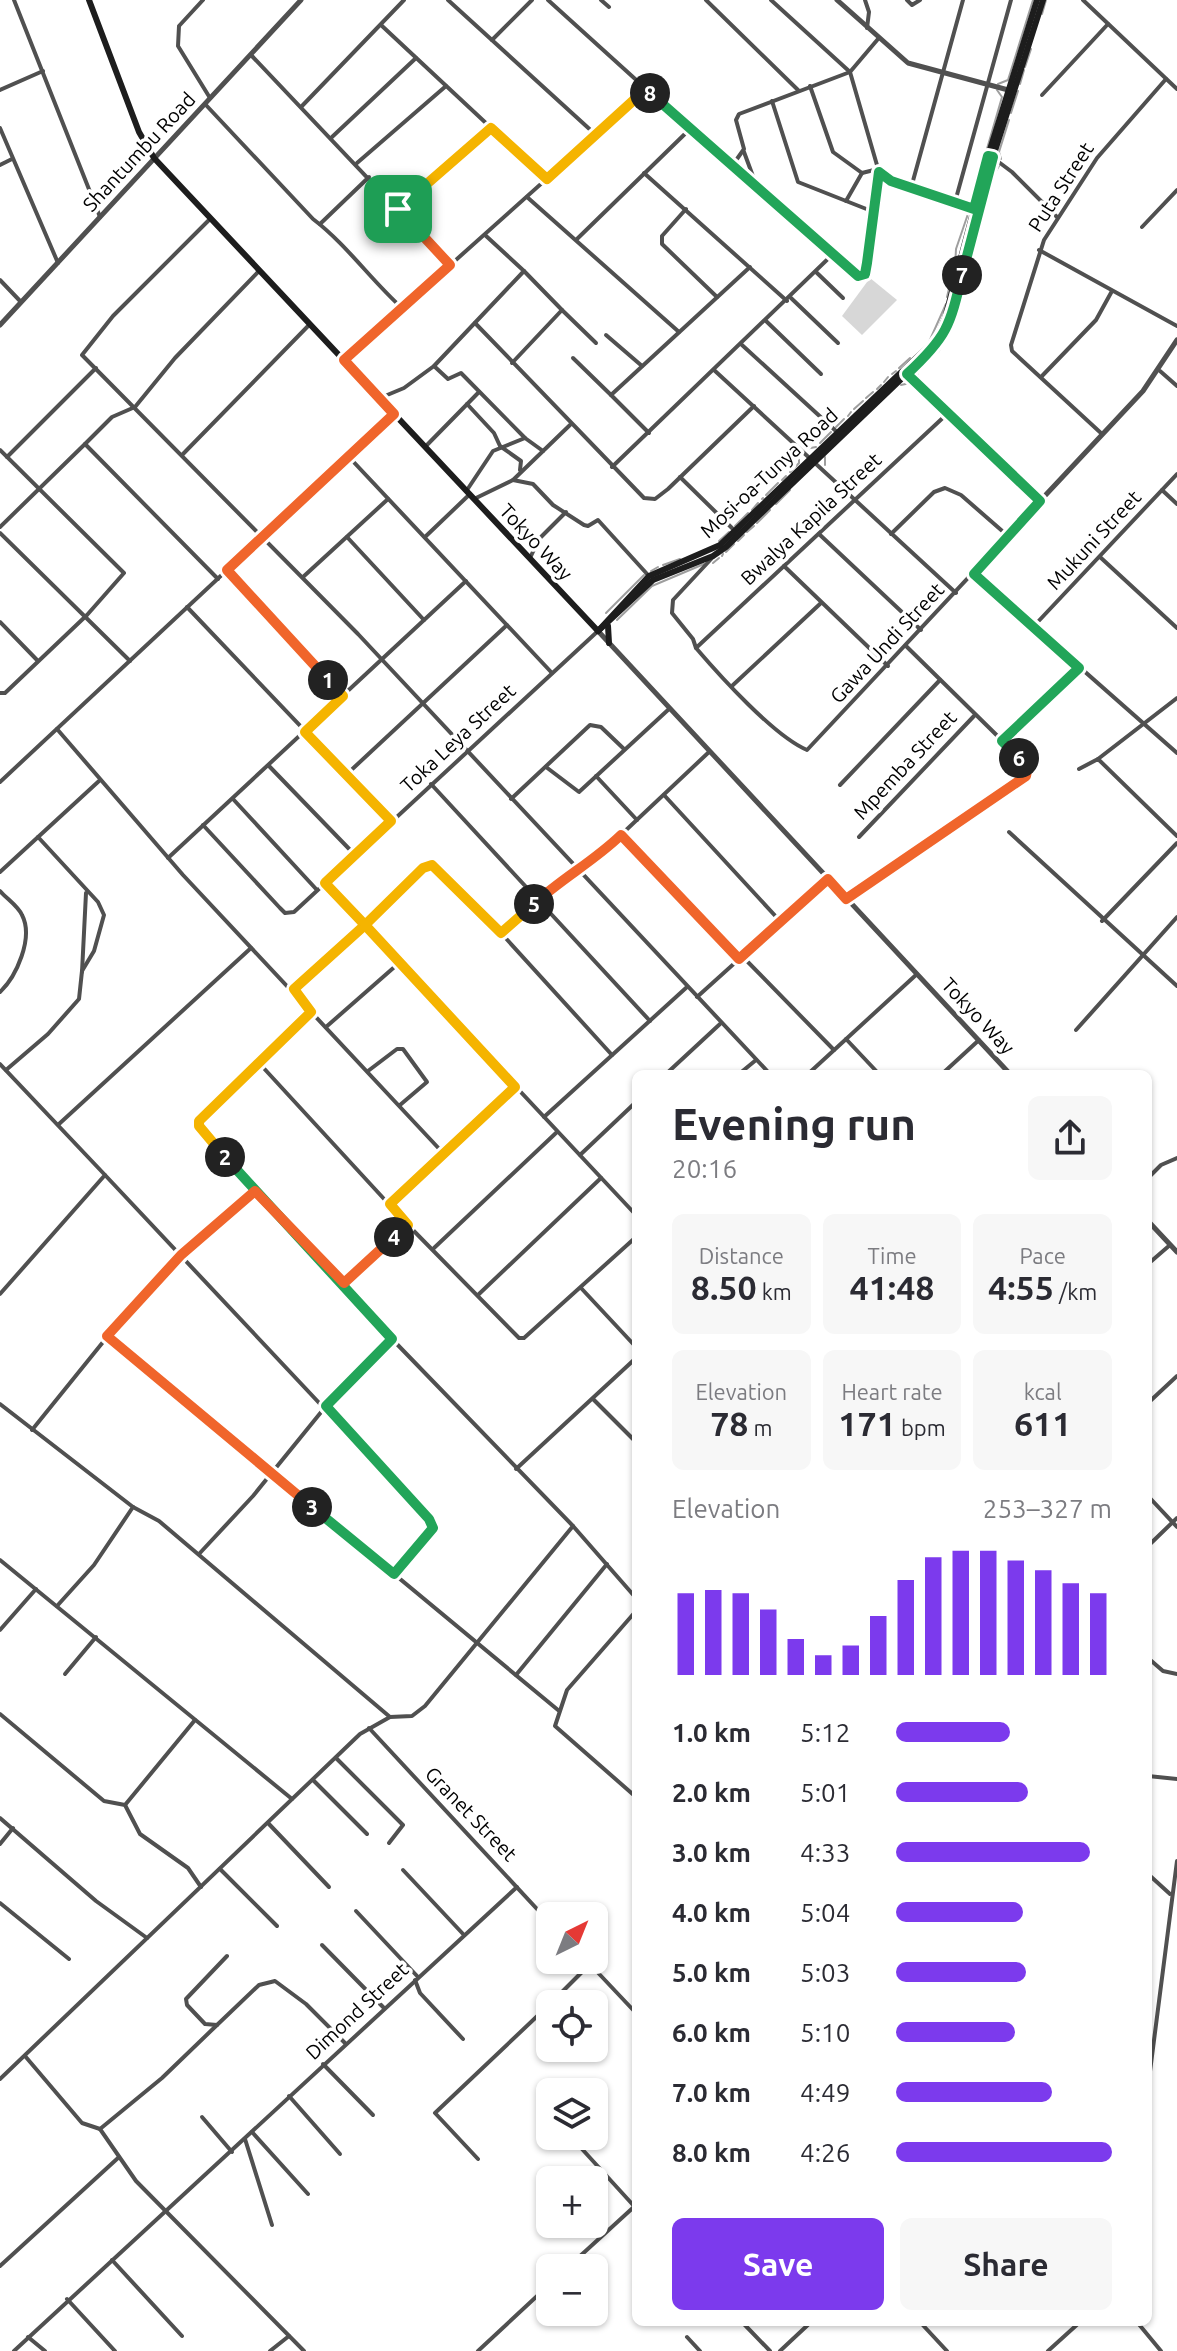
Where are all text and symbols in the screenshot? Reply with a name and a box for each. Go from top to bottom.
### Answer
pin: 8 [630,73,670,113]
text: 8 [644,80,656,105]
street label: Shantumbu Road [78,88,200,216]
street label: Puta Street [1023,138,1098,236]
pin [364,175,432,243]
icon: arrive [376,187,420,231]
pin: 7 [942,255,982,295]
text: 7 [956,262,968,287]
street label: Mosi-oa-Tunya Road [695,403,842,542]
street label: Bwalya Kapila Street [736,448,886,590]
street label: Mukuni Street [1042,485,1145,594]
street label: Tokyo Way [495,499,578,585]
street label: Gawa Undi Street [825,578,948,708]
pin: 1 [308,660,348,700]
text: 1 [322,667,334,692]
street label: Toka Leya Street [396,679,520,797]
street label: Mpemba Street [849,706,961,824]
pin: 6 [999,738,1039,778]
text: 6 [1013,745,1025,770]
pin: 5 [514,884,554,924]
text: 5 [528,891,540,916]
street label: Tokyo Way [937,973,1020,1059]
button: share [1028,1096,1112,1180]
text: Evening run [672,1099,916,1148]
pin: 2 [205,1137,245,1177]
text: 2 [219,1144,231,1169]
text: 20:16 [672,1154,737,1183]
pin: 4 [374,1217,414,1257]
text: 4 [388,1224,400,1249]
text: Distance [699,1243,784,1268]
text: Time [867,1243,917,1268]
text: Pace [1019,1243,1066,1268]
text: 8.50 [691,1268,757,1306]
text: 41:48 [849,1268,935,1306]
text: 4:55 [988,1268,1054,1306]
text: km [757,1279,792,1304]
text: /km [1054,1279,1097,1304]
text: Elevation [695,1379,787,1404]
text: Heart rate [841,1379,943,1404]
text: kcal [1024,1379,1062,1404]
text: 78 [710,1404,748,1442]
text: 171 [838,1404,896,1442]
text: 611 [1014,1404,1071,1442]
text: m [748,1415,773,1440]
text: bpm [896,1415,946,1440]
pin: 3 [292,1487,332,1527]
text: 3 [306,1494,318,1519]
text: Elevation [672,1494,780,1523]
text: 253–327 m [983,1494,1112,1523]
text: 1.0 km [672,1718,751,1747]
text: 5:12 [800,1718,850,1747]
street label: Granet Street [421,1762,522,1866]
text: 2.0 km [672,1778,751,1807]
text: 5:01 [800,1778,850,1807]
text: 3.0 km [672,1838,751,1867]
text: 4:33 [800,1838,850,1867]
text: 4.0 km [672,1898,751,1927]
text: 5:04 [800,1898,850,1927]
north arrow [536,1902,608,1974]
map controls [536,1902,608,2326]
street label: Dimond Street [301,1957,413,2064]
text: 5.0 km [672,1958,751,1987]
text: 5:03 [800,1958,850,1987]
button: locate [536,1990,608,2062]
text: 6.0 km [672,2018,751,2047]
text: 5:10 [800,2018,850,2047]
button: layers [536,2078,608,2150]
text: 7.0 km [672,2078,751,2107]
text: 4:49 [800,2078,850,2107]
text: 8.0 km [672,2138,751,2167]
text: 4:26 [800,2138,850,2167]
button: + [536,2166,608,2238]
button: Save [672,2218,884,2310]
button: Share [900,2218,1112,2310]
button: − [536,2254,608,2326]

